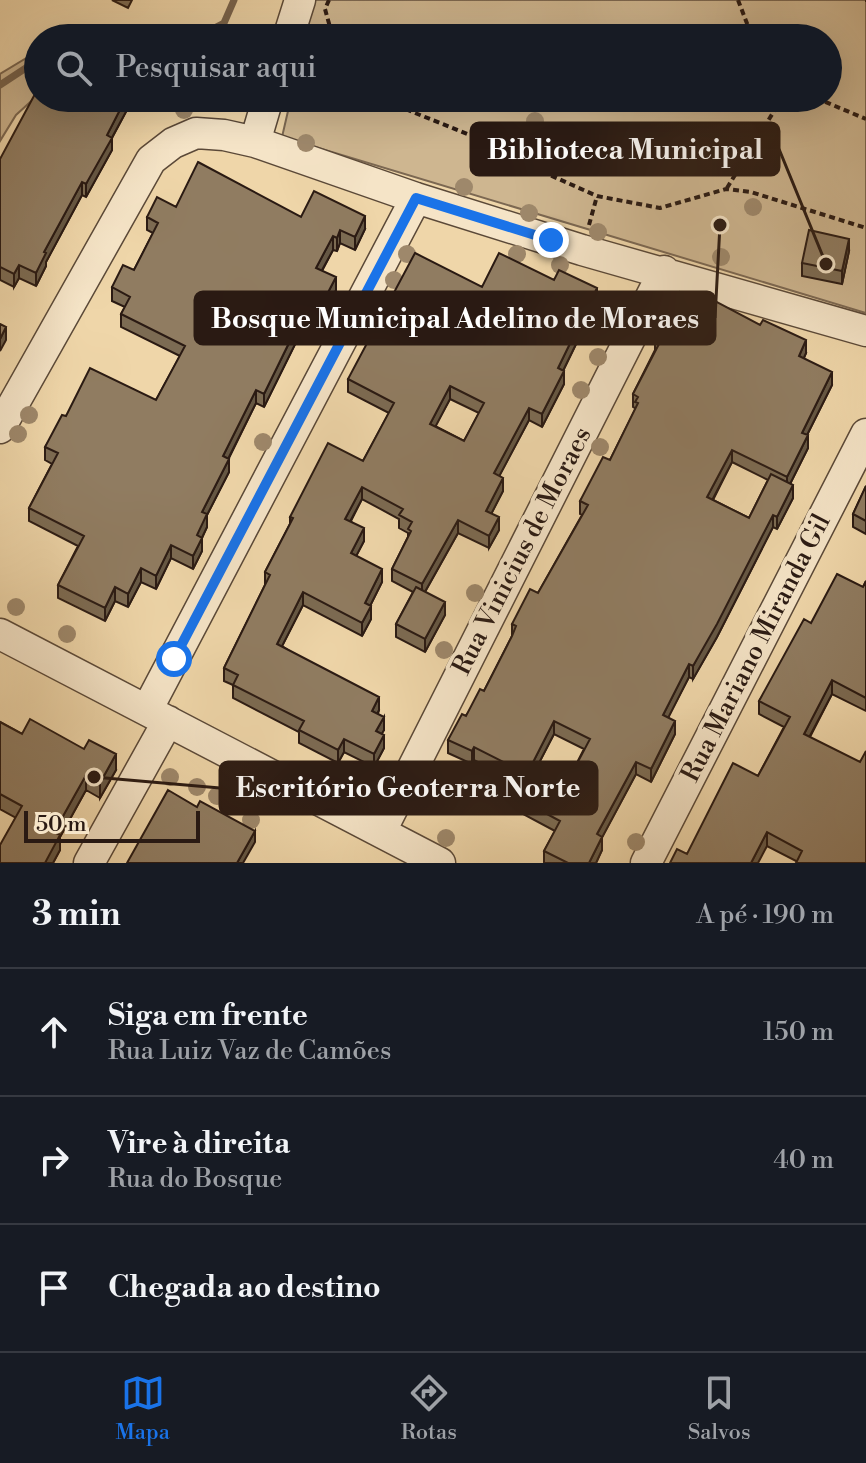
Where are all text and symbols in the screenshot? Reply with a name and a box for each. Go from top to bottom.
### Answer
search box [24,24,842,112]
icon: search [52,46,96,90]
text: Pesquisar aqui [116,49,317,87]
callout: Biblioteca Municipal [471,123,779,175]
text: Biblioteca Municipal [487,133,763,168]
route end [533,222,569,258]
callout: Bosque Municipal Adelino de Moraes [195,292,715,344]
text: Bosque Municipal Adelino de Moraes [211,302,699,337]
street label: Rua Vinicius de Moraes [446,422,598,680]
street label: Rua Mariano Miranda Gil [674,508,838,787]
route start [156,641,192,677]
callout: Escritório Geoterra Norte [220,762,597,814]
text: Escritório Geoterra Norte [235,771,581,806]
scale bar [24,807,200,843]
text: 50 m [36,811,87,838]
text: 3 min [32,894,121,936]
text: A pé · 190 m [696,899,834,931]
text: Siga em frente [108,997,308,1035]
icon: ahead [32,1010,76,1054]
text: 150 m [763,1016,834,1048]
text: Rua Luiz Vaz de Camões [108,1035,391,1067]
text: Vire à direita [108,1125,290,1163]
icon: right [32,1138,76,1182]
text: 40 m [773,1144,834,1176]
text: Rua do Bosque [108,1163,282,1195]
icon: arrive [32,1266,76,1310]
text: Chegada ao destino [108,1269,381,1307]
tab: Mapa [115,1371,170,1446]
tab: Rotas [401,1371,457,1446]
tab: Salvos [688,1371,751,1446]

